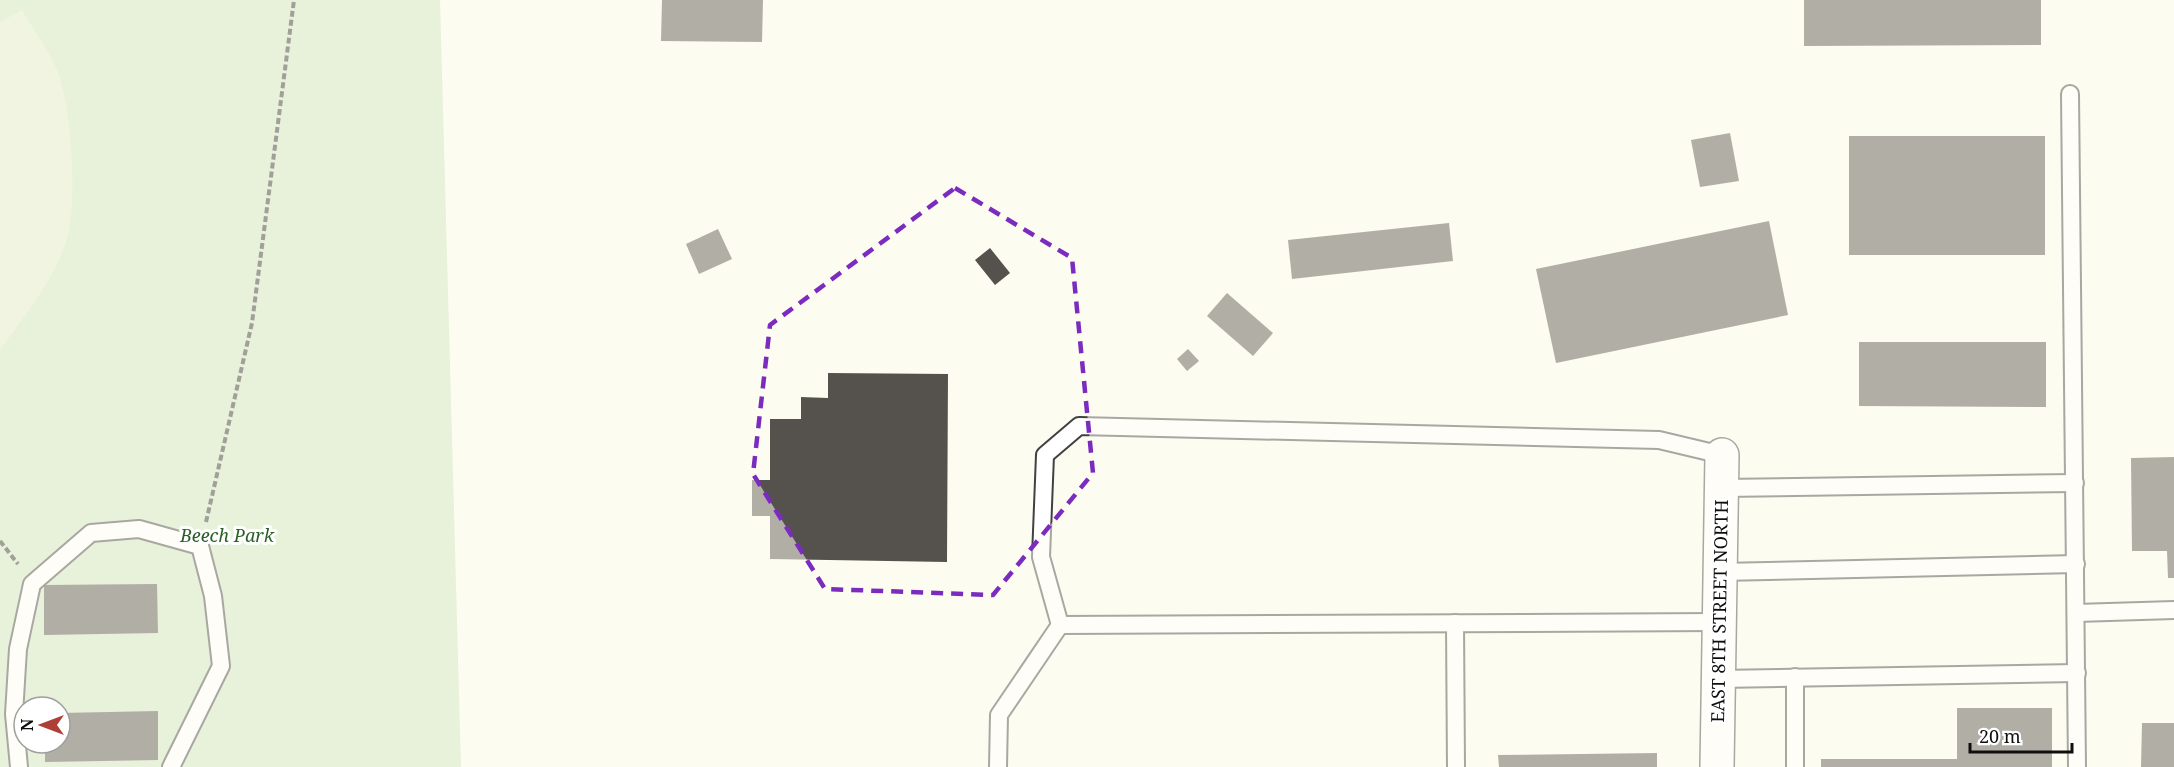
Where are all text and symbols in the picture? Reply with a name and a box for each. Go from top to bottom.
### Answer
street label: EAST 8TH STREET NORTH [1705,499,1733,723]
park label: Beech Park [179,523,275,547]
north arrow [12,695,72,755]
scale bar [1970,716,2072,754]
text: N [16,718,38,731]
text: 20 m [1979,724,2021,748]

